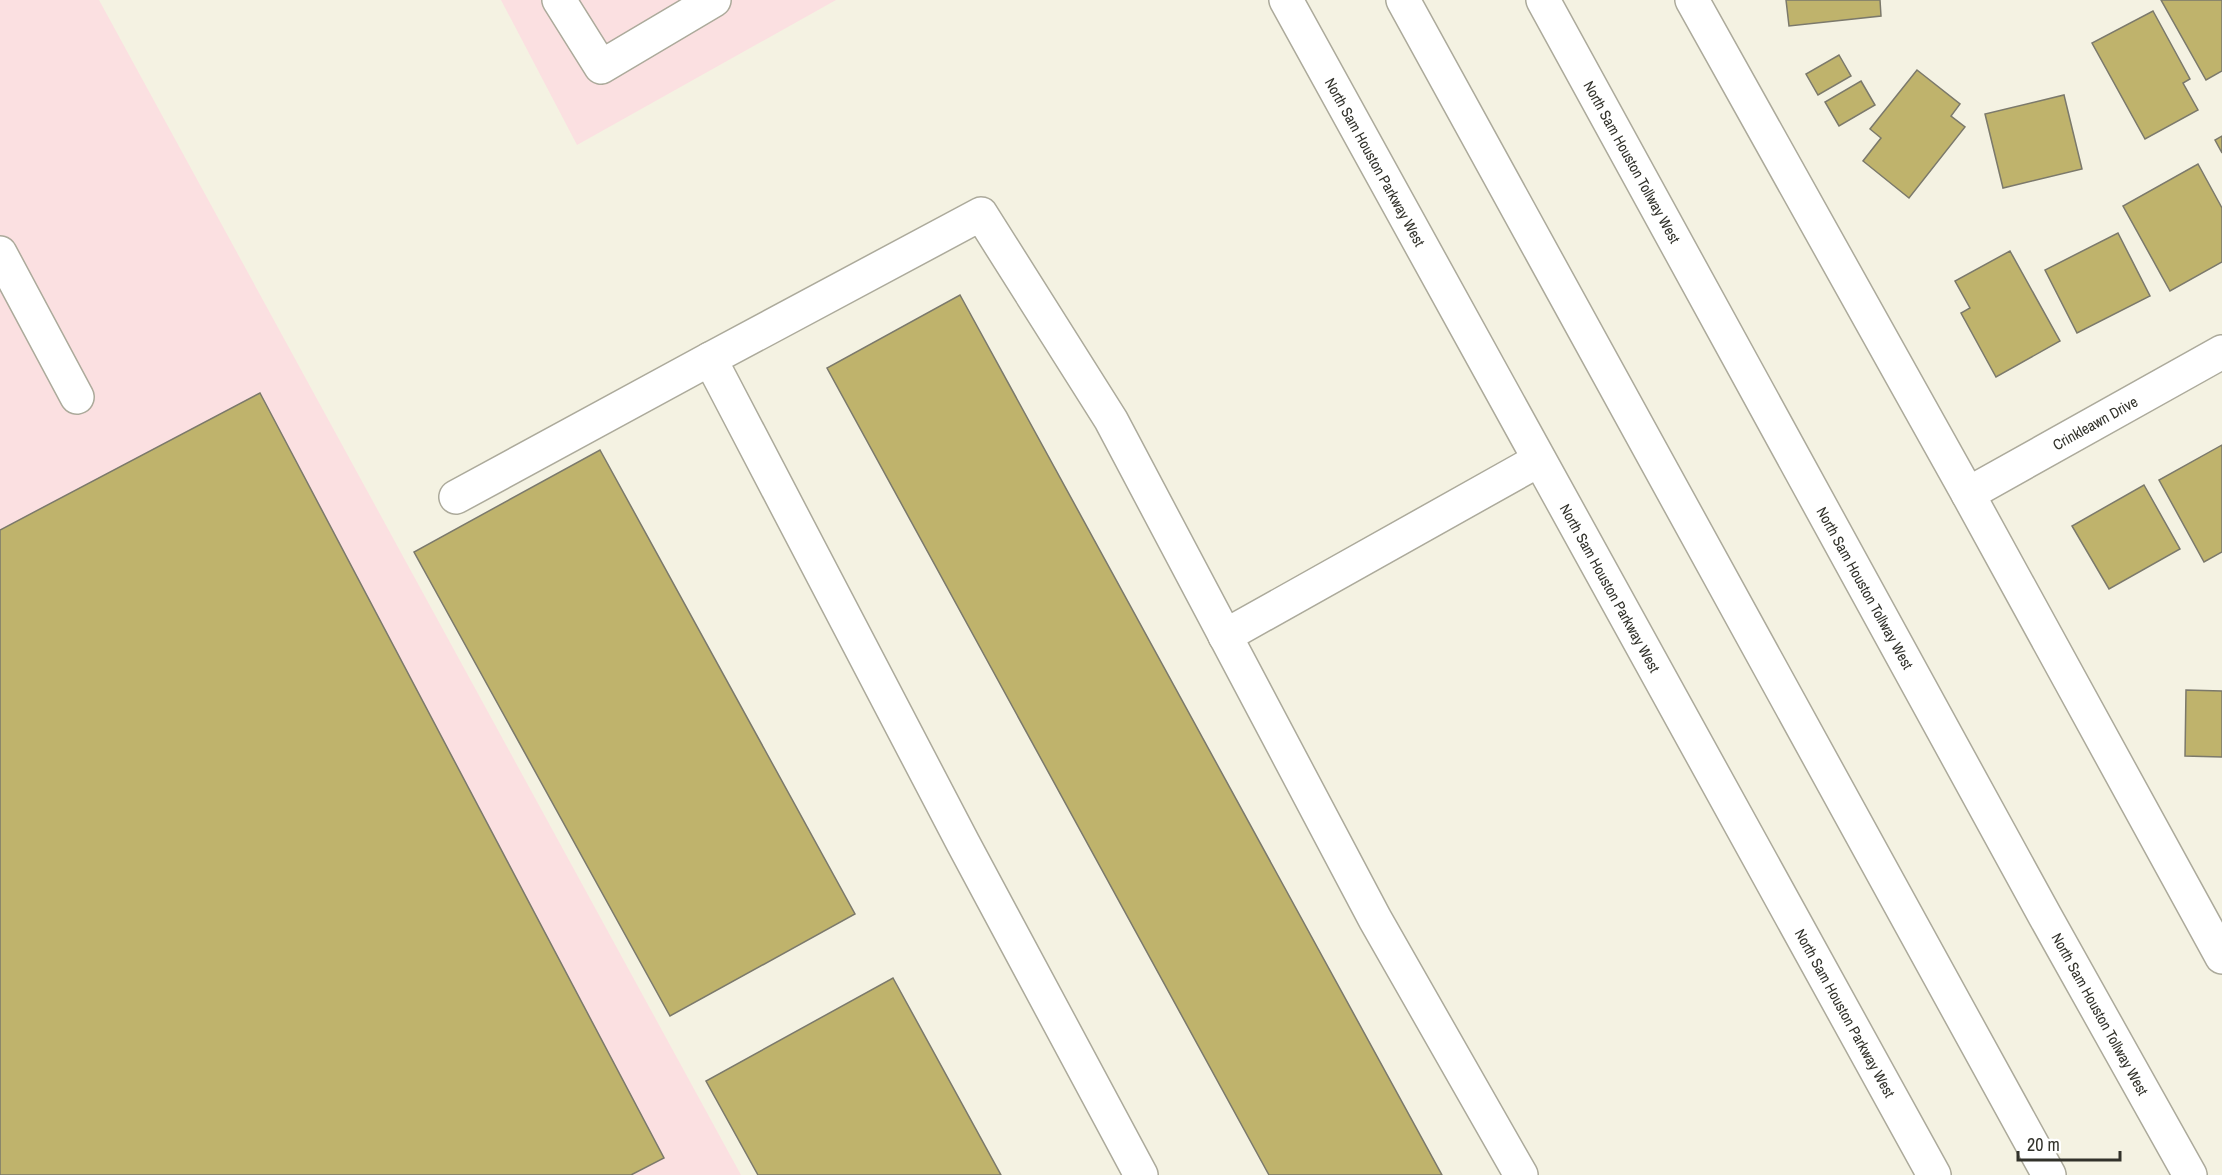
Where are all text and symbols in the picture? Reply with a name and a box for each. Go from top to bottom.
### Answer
street label: North Sam Houston Parkway West [1320,74,1430,251]
street label: North Sam Houston Tollway West [1579,77,1686,248]
street label: Crinkleawn Drive [2049,391,2141,455]
street label: North Sam Houston Parkway West [1555,500,1665,677]
street label: North Sam Houston Tollway West [1812,503,1919,674]
street label: North Sam Houston Parkway West [1790,925,1900,1102]
street label: North Sam Houston Tollway West [2047,929,2154,1100]
scale bar [2018,1124,2120,1162]
text: 20 m [2027,1132,2060,1157]

